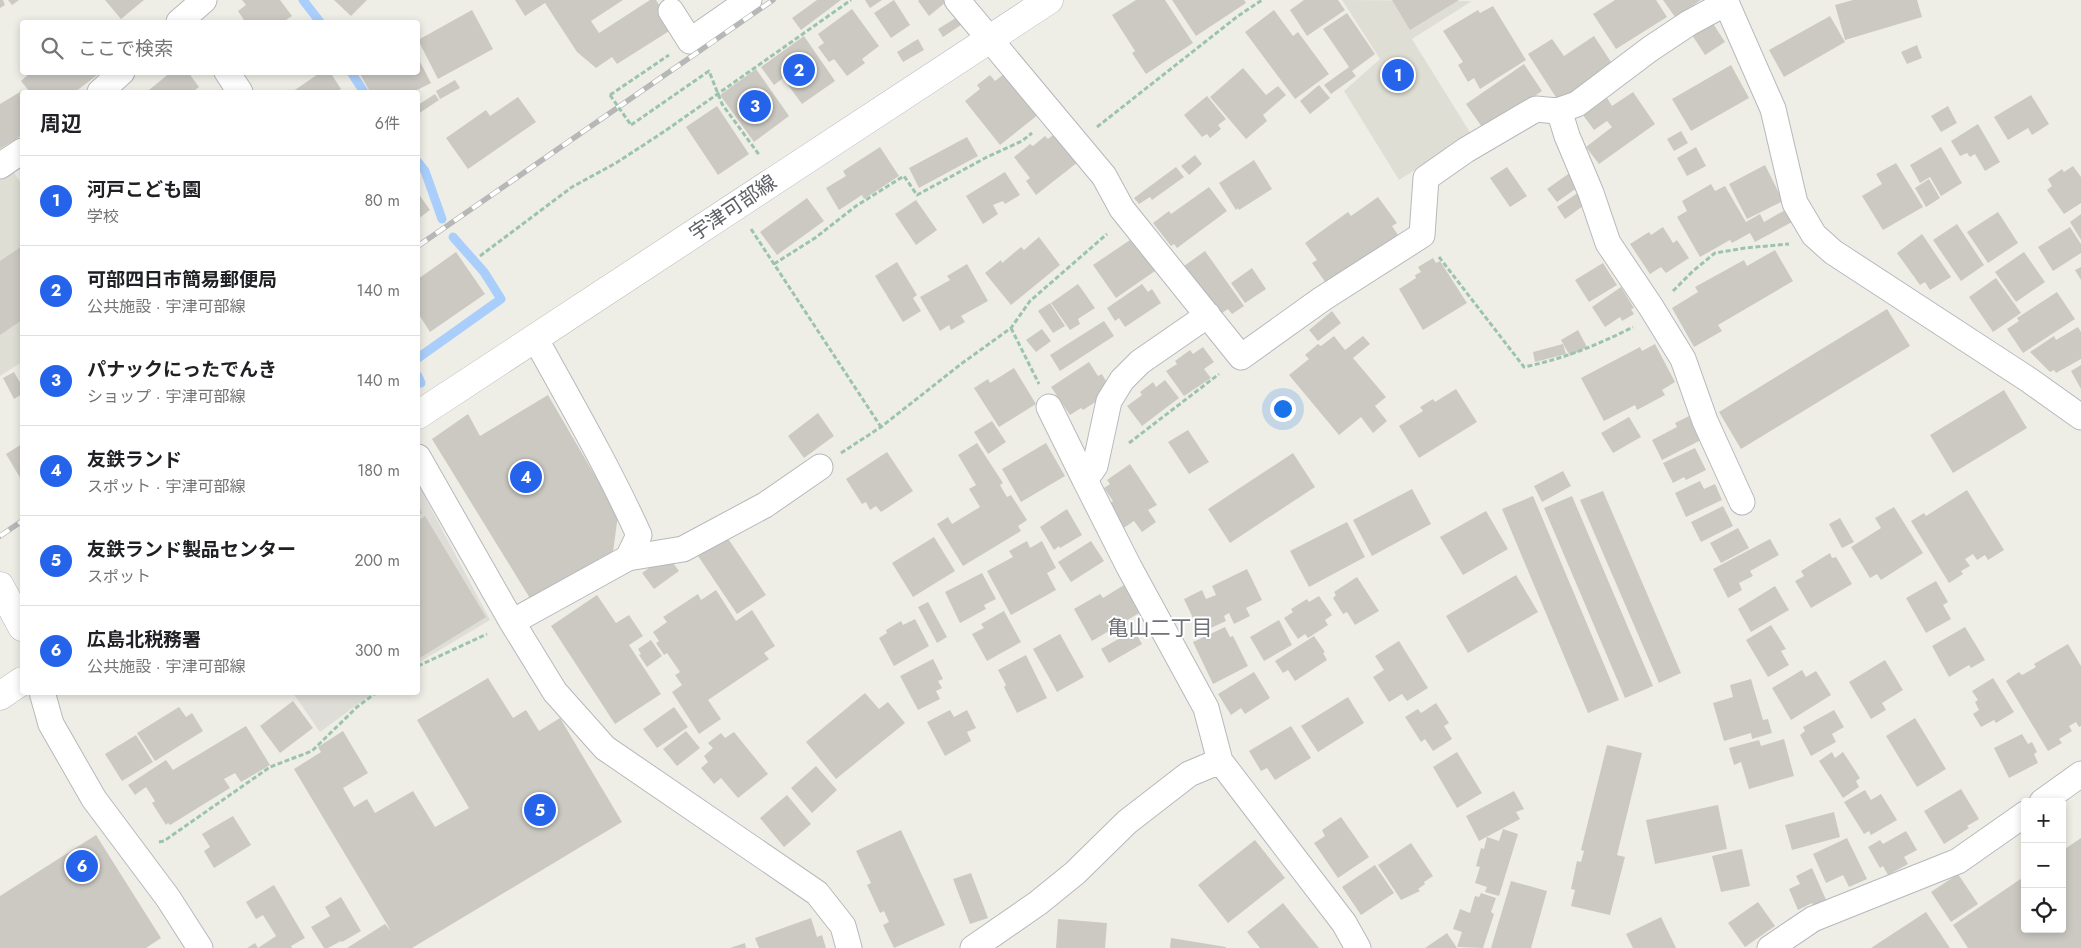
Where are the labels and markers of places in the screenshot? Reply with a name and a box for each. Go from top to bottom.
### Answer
pin: 2 [783,51,815,89]
pin: 1 [1382,56,1414,94]
pin: 3 [739,87,771,125]
pin: 4 [510,458,542,496]
pin: 5 [524,791,556,829]
pin: 6 [66,847,98,885]

